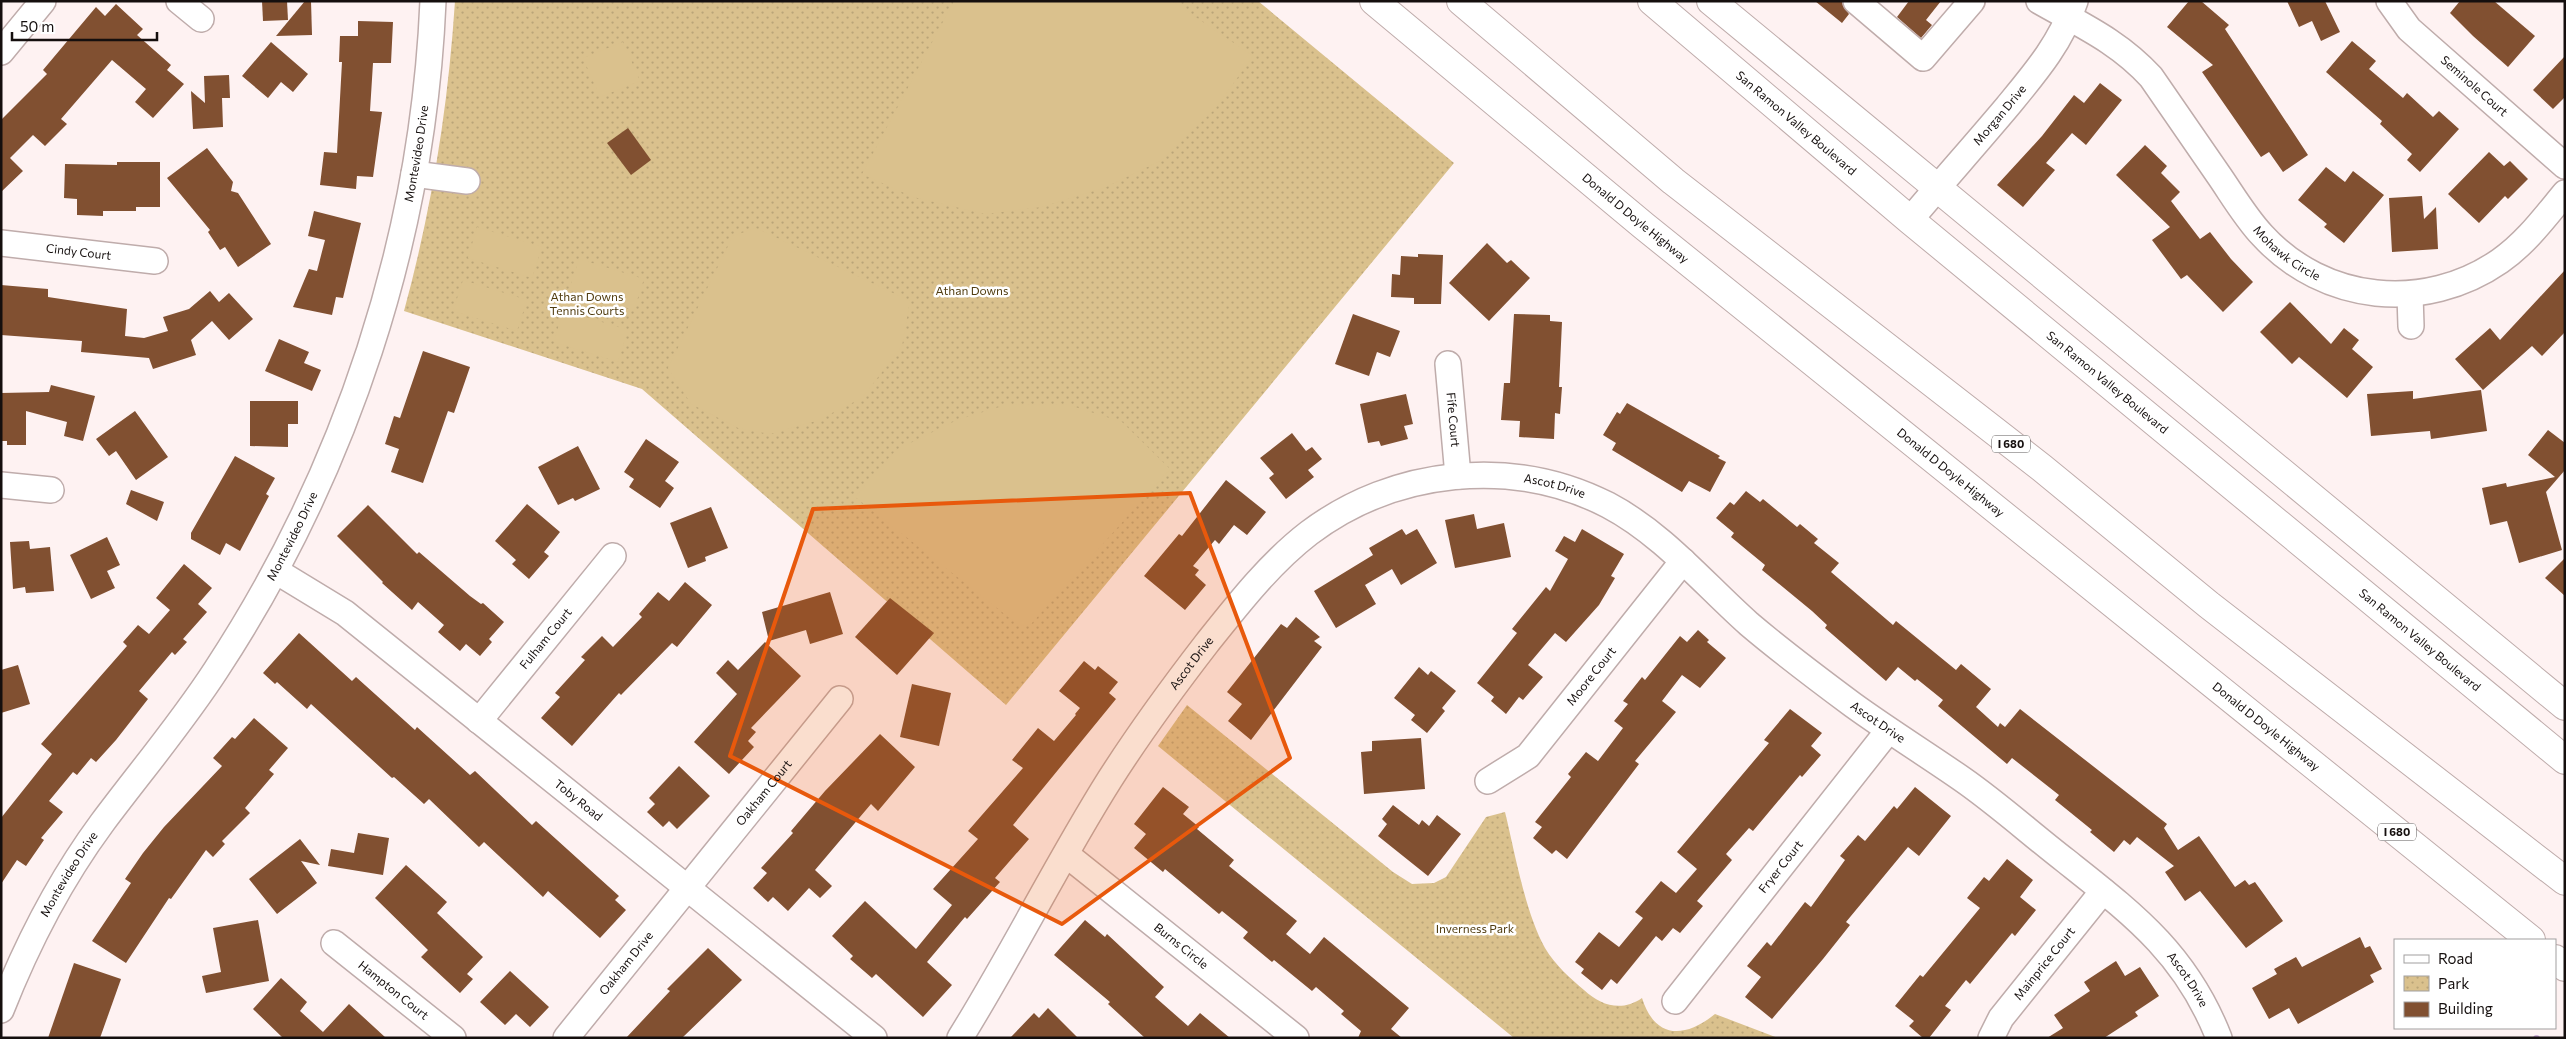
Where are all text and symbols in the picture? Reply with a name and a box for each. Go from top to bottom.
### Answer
scale bar [12,10,158,42]
text: 50 m [20,17,54,35]
street label: Seminole Court [2438,52,2511,119]
street label: San Ramon Valley Boulevard [1734,68,1860,177]
street label: Morgan Drive [1970,82,2028,148]
street label: Montevideo Drive [401,105,430,203]
street label: Donald D Doyle Highway [1580,170,1692,265]
street label: Mohawk Circle [2251,222,2323,283]
street label: Cindy Court [45,240,112,262]
park label: Athan Downs [936,283,1008,297]
park label: Athan Downs Tennis Courts [550,289,624,317]
street label: San Ramon Valley Boulevard [2044,328,2171,436]
street label: Fife Court [1445,392,1463,448]
street label: Donald D Doyle Highway [1895,425,2008,519]
road number: I 680 [1992,436,2030,452]
street label: Ascot Drive [1523,470,1588,500]
street label: Montevideo Drive [263,489,319,583]
street label: San Ramon Valley Boulevard [2357,585,2484,694]
street label: Fulham Court [516,605,574,671]
street label: Ascot Drive [1166,633,1215,692]
street label: Moore Court [1563,643,1618,708]
street label: Donald D Doyle Highway [2210,679,2323,773]
street label: Ascot Drive [1848,698,1908,745]
street label: Oakham Court [733,757,794,828]
street label: Toby Road [552,776,606,823]
road number: I 680 [2378,824,2416,840]
street label: Montevideo Drive [37,828,100,919]
street label: Fryer Court [1755,837,1805,895]
street label: Burns Circle [1152,920,1212,971]
park label: Inverness Park [1436,921,1515,935]
street label: Mainprice Court [2010,924,2077,1002]
street label: Oakham Drive [596,928,655,997]
legend [2394,939,2556,1029]
street label: Ascot Drive [2165,949,2212,1009]
text: Road [2438,949,2473,967]
street label: Hampton Court [356,957,432,1022]
text: Park [2438,974,2469,992]
text: Building [2438,999,2493,1017]

